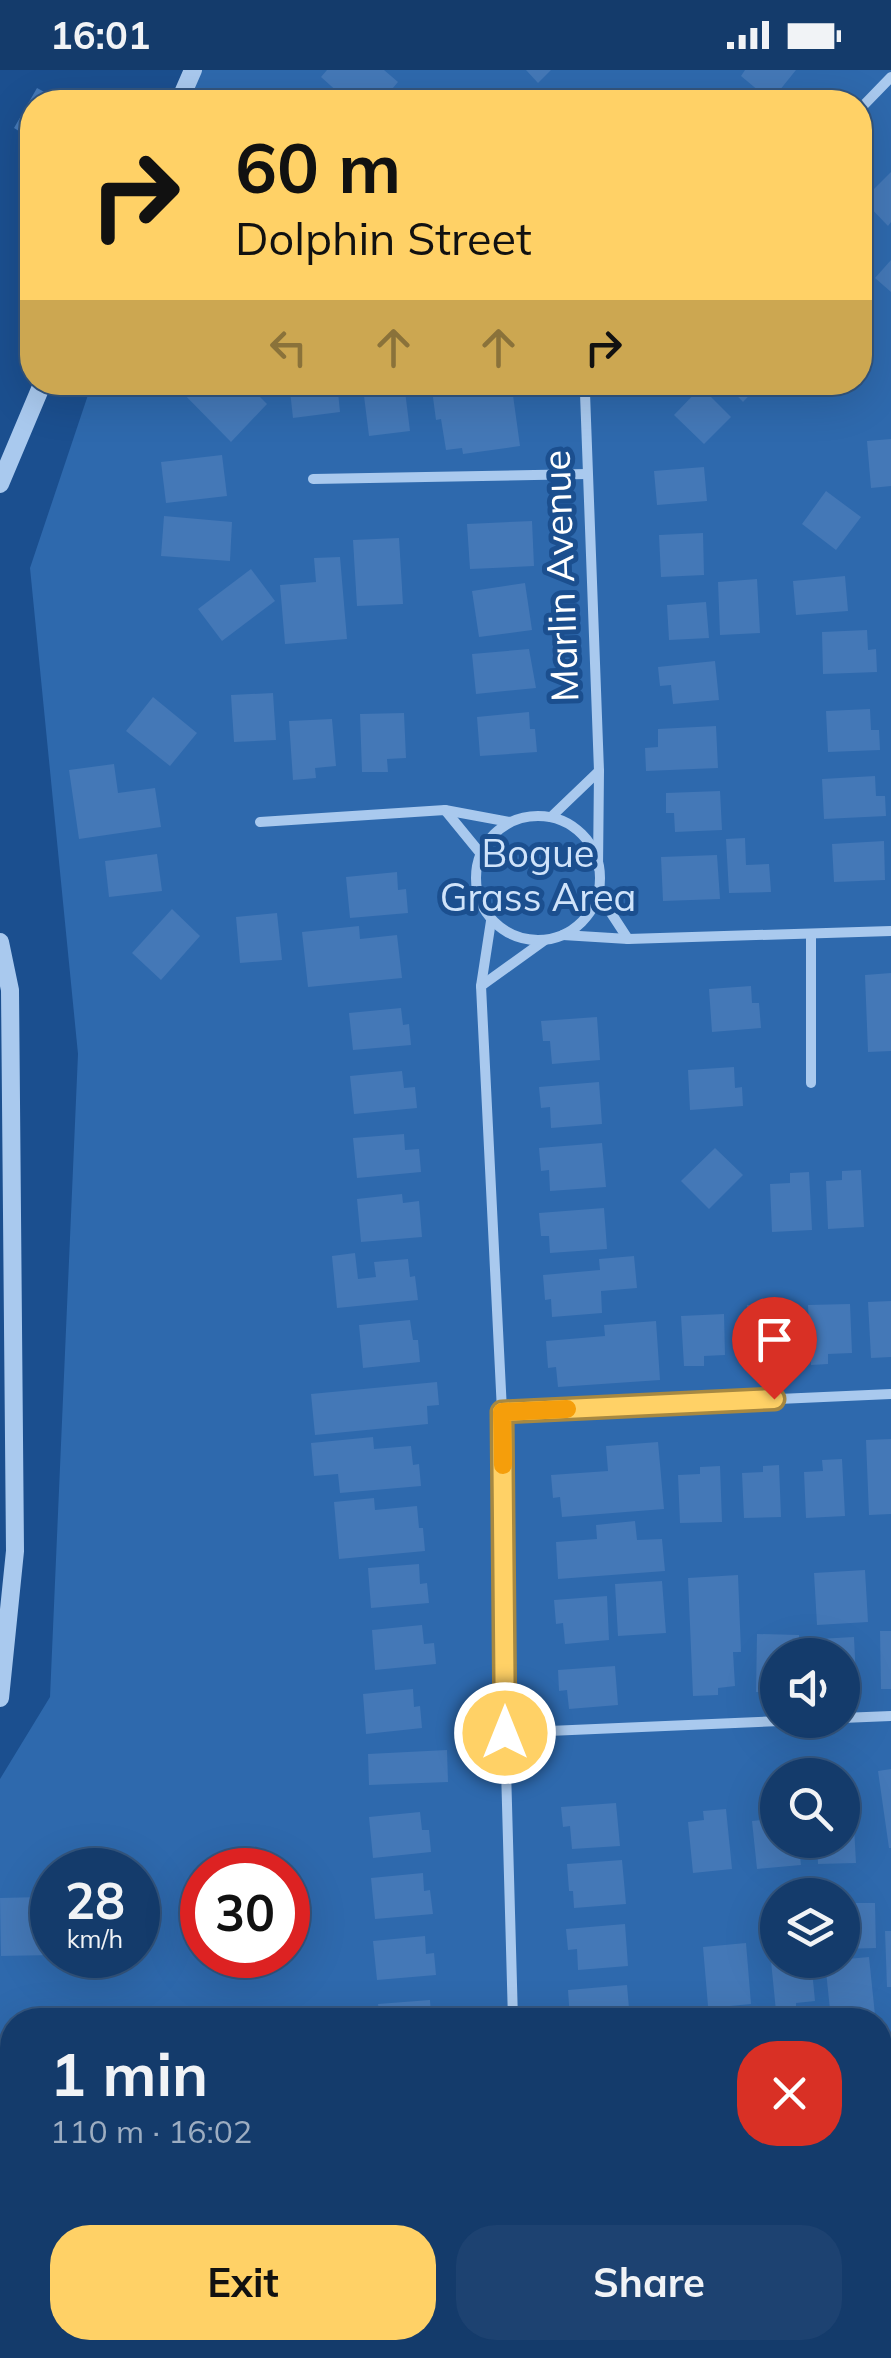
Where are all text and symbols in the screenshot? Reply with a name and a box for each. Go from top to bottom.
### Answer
text: 16:01 [50,11,151,59]
text: 60 m [235,123,401,211]
icon: right [70,130,200,260]
text: Dolphin Street [235,210,532,266]
icon: left [261,320,316,375]
icon: ahead [366,320,421,375]
icon: ahead [471,320,526,375]
icon: right [576,320,631,375]
street label: Marlin Avenue [532,449,588,703]
park label: Bogue Grass Area [440,829,636,921]
pin [732,1297,817,1400]
icon: arrive [747,1312,802,1367]
map controls [760,1638,860,1978]
button: sound [760,1638,860,1738]
position arrow [453,1681,557,1785]
button: search [760,1758,860,1858]
speed limit sign: 30 [180,1848,310,1978]
text: 28 [65,1869,125,1932]
button: layers [760,1878,860,1978]
text: km/h [67,1923,123,1954]
text: 1 min [50,2036,208,2111]
button: close [737,2041,842,2146]
text: 110 m · 16:02 [50,2111,252,2151]
button: Exit [50,2225,436,2340]
button: Share [456,2225,842,2340]

